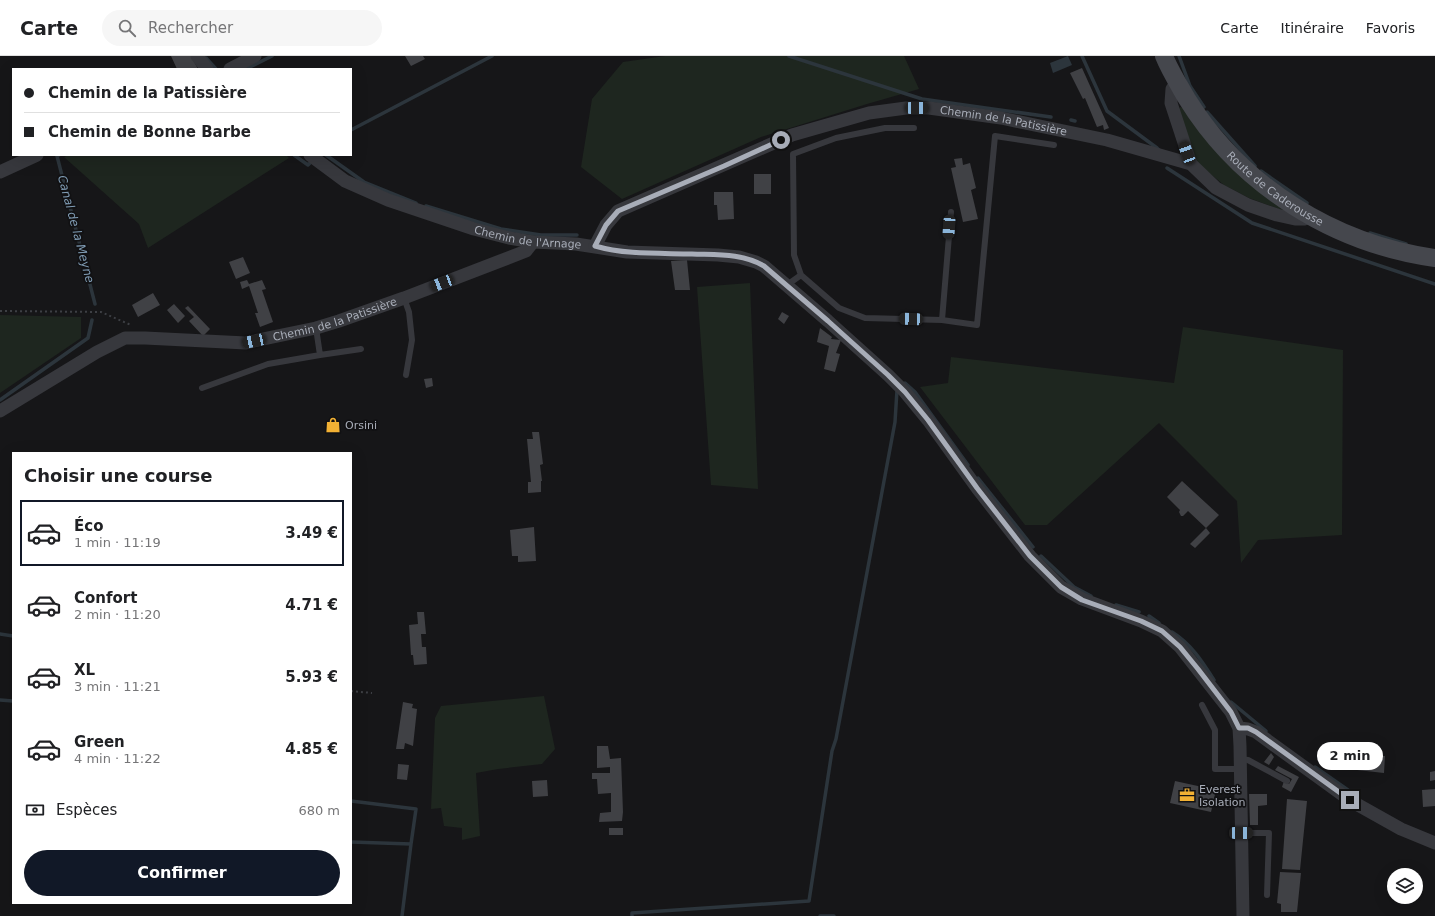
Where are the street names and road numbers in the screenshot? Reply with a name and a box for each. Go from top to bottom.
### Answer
street label: Chemin de la Patissière [939,103,1068,138]
street label: Route de Caderousse [1224,149,1326,228]
street label: Chemin de l'Arnage [473,223,583,251]
street label: Chemin de la Patissière [272,294,399,343]

